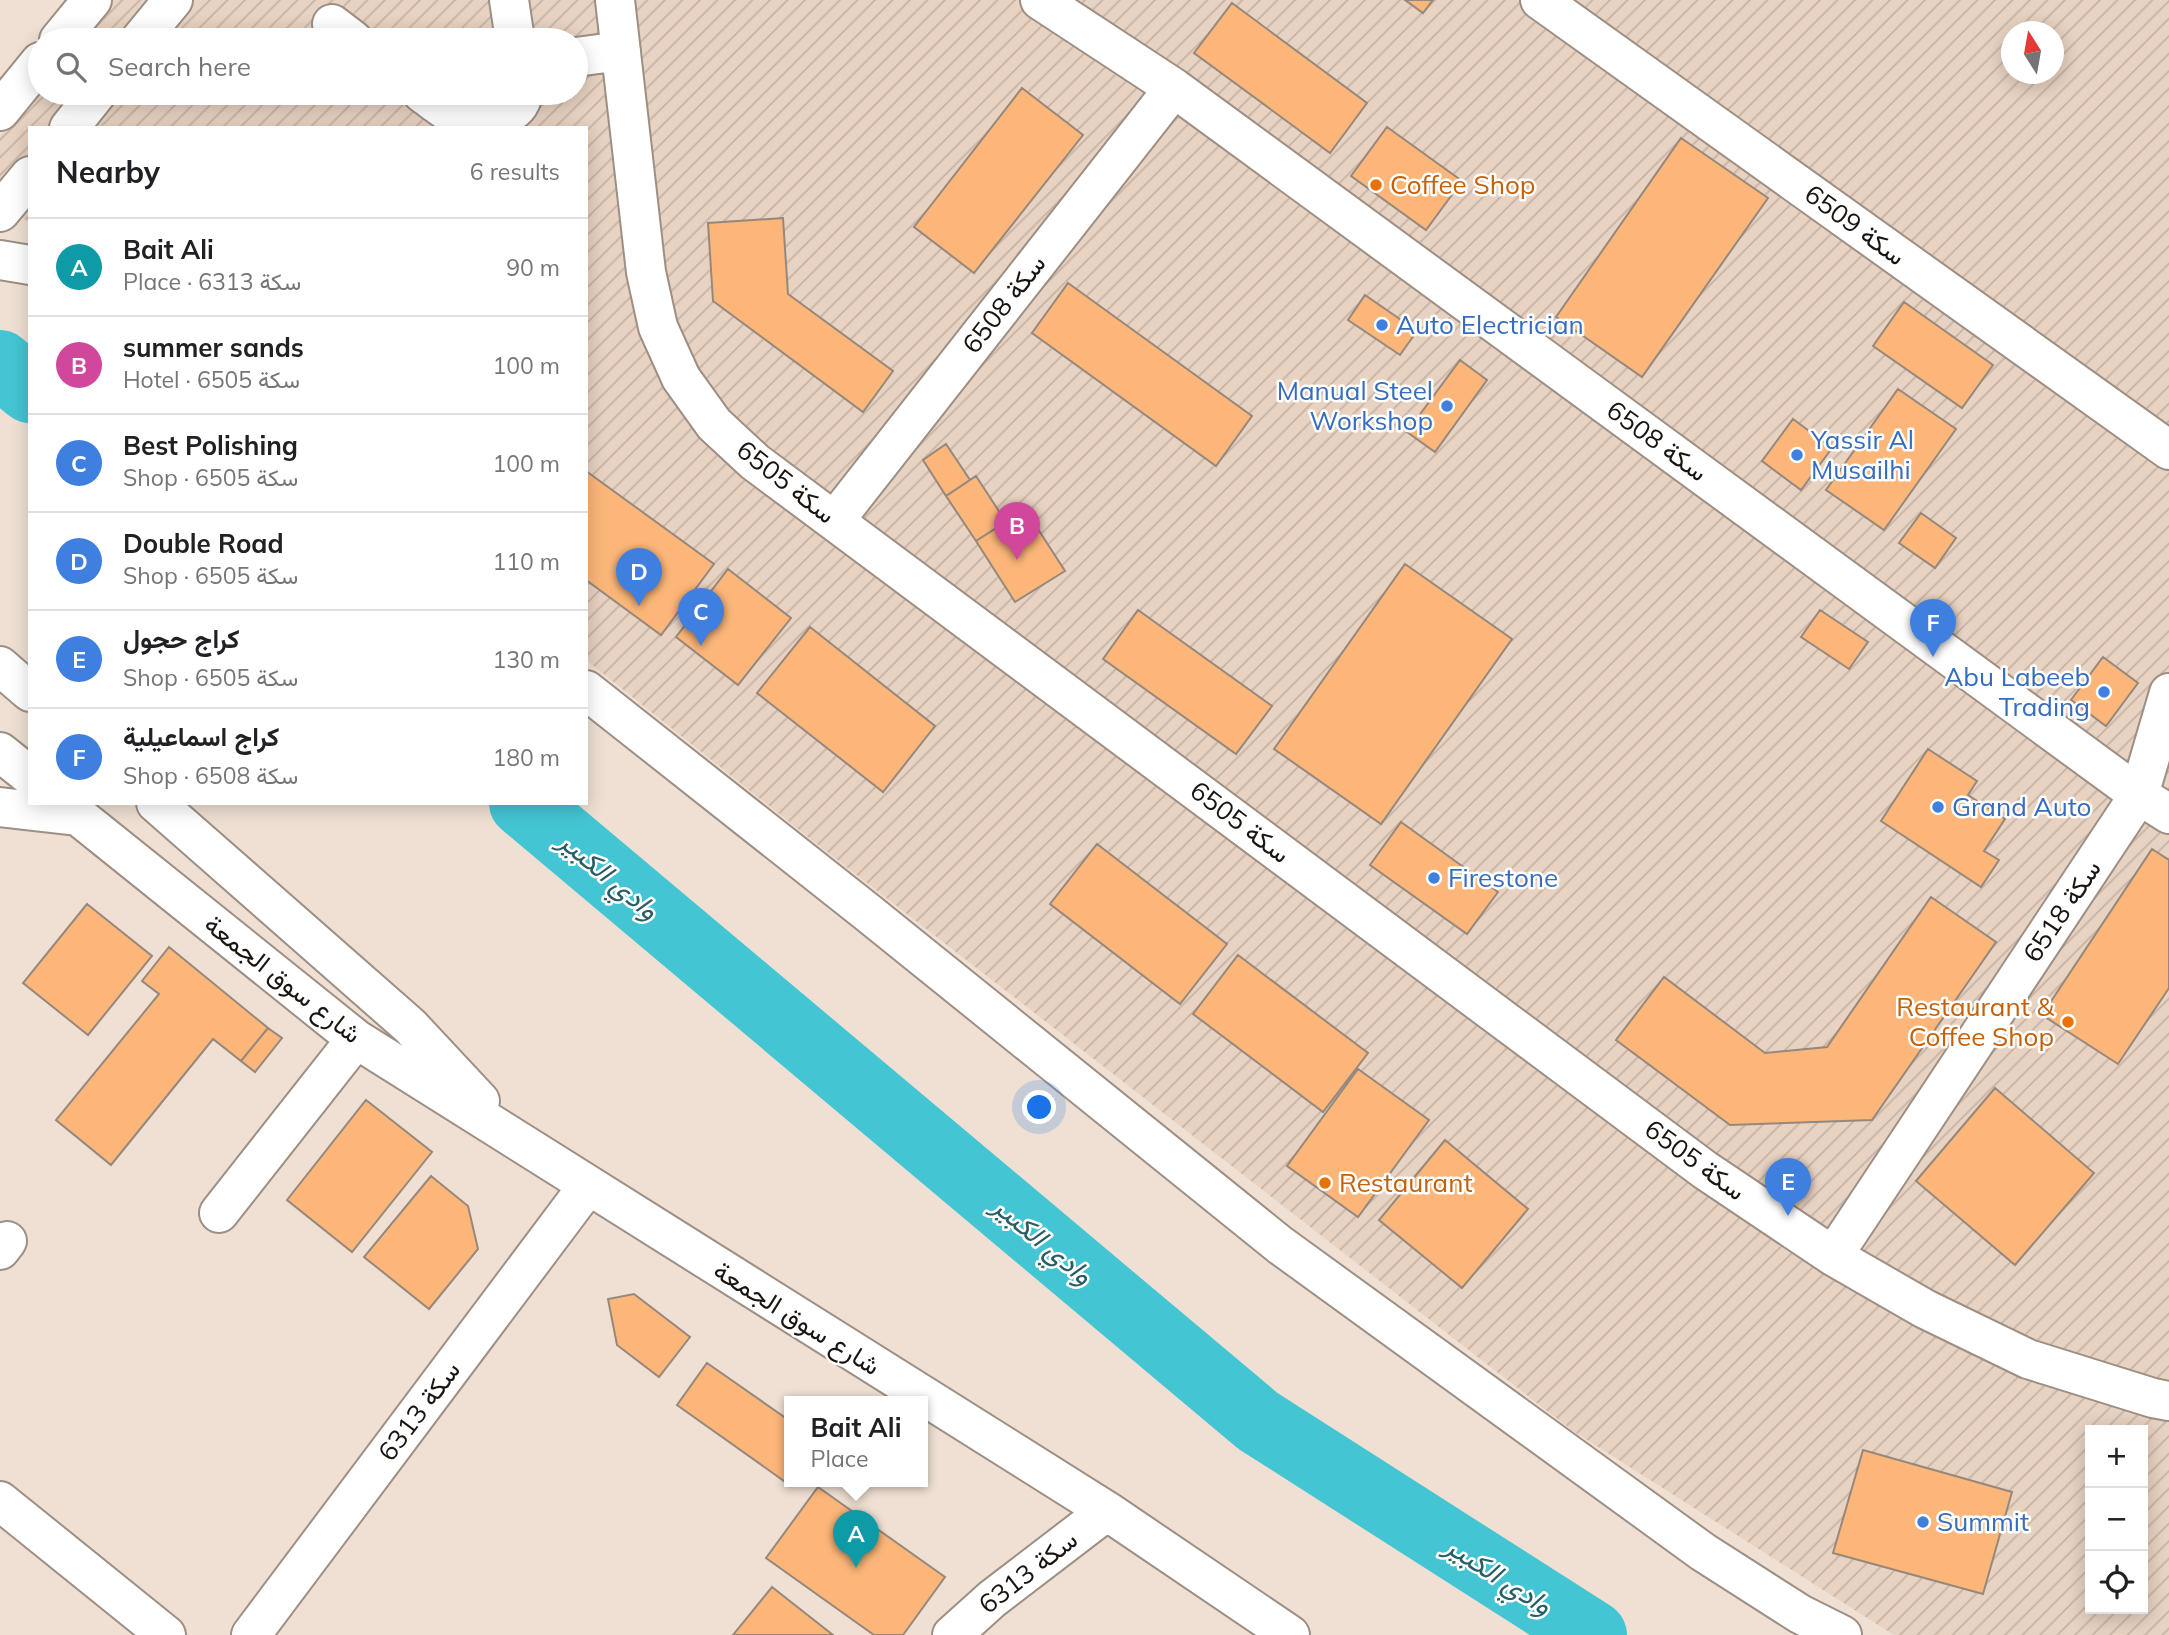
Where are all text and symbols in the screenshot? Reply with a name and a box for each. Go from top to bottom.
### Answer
north arrow [2001,21,2064,84]
search box [28,28,588,105]
icon: search [52,48,90,86]
text: Search here [108,50,251,83]
text: Nearby [56,153,160,191]
text: 6 results [470,157,560,186]
place label: Coffee Shop [1390,168,1535,201]
marker: Coffee Shop [1368,177,1384,193]
street label: سكة 6509 [1798,177,1912,272]
text: Bait Ali [123,233,214,266]
street label: سكة 6508 [955,248,1052,360]
text: A [70,253,88,282]
text: 90 m [506,253,560,282]
text: Place · سكة 6313 [123,267,301,296]
place label: Auto Electrician [1396,308,1584,341]
marker: Auto Electrician [1374,317,1390,333]
text: summer sands [123,331,304,364]
text: B [71,351,87,380]
text: 100 m [492,351,560,380]
text: Hotel · سكة 6505 [123,365,300,394]
place label: Manual Steel Workshop [1277,374,1433,437]
street label: سكة 6508 [1600,393,1714,488]
marker: Manual Steel Workshop [1439,398,1455,414]
place label: Yassir Al Musailhi [1810,423,1914,486]
text: Best Polishing [123,429,298,462]
street label: سكة 6505 [730,433,842,530]
marker: Yassir Al Musailhi [1789,447,1805,463]
text: C [71,449,87,478]
text: 100 m [492,449,560,478]
text: Shop · سكة 6505 [123,463,298,492]
pin: B [994,502,1040,560]
text: Double Road [123,527,284,560]
text: D [70,547,88,576]
text: 110 m [492,547,560,576]
pin: D [616,548,662,606]
text: Shop · سكة 6505 [123,561,298,590]
pin: C [678,588,724,646]
pin: F [1910,599,1956,657]
text: كراج حجول [123,622,239,655]
text: E [72,645,86,674]
text: 130 m [492,645,560,674]
place label: Abu Labeeb Trading [1944,660,2090,723]
text: Shop · سكة 6505 [123,663,298,692]
marker: Abu Labeeb Trading [2096,684,2112,700]
text: كراج اسماعيلية [123,720,279,753]
text: F [72,743,86,772]
text: 180 m [492,743,560,772]
text: Shop · سكة 6508 [123,761,298,790]
street label: سكة 6505 [1184,773,1297,870]
place label: Grand Auto [1952,790,2091,823]
marker: Grand Auto [1930,799,1946,815]
water label: وادي الكبير [547,821,667,932]
street label: سكة 6518 [2015,853,2108,968]
place label: Firestone [1448,861,1558,894]
marker: Firestone [1426,870,1442,886]
street label: شارع سوق الجمعة [197,907,369,1052]
place label: Restaurant & Coffee Shop [1896,990,2055,1053]
marker: Restaurant & Coffee Shop [2060,1014,2076,1030]
your location [1022,1090,1056,1124]
street label: سكة 6505 [1638,1112,1752,1207]
pin: E [1765,1158,1811,1216]
place label: Restaurant [1339,1166,1473,1199]
marker: Restaurant [1317,1175,1333,1191]
water label: وادي الكبير [981,1186,1101,1297]
street label: شارع سوق الجمعة [707,1253,887,1384]
street label: سكة 6313 [370,1354,467,1467]
popup [784,1396,928,1487]
text: Bait Ali [811,1411,901,1444]
map controls [2085,1425,2148,1614]
button: + [2085,1425,2148,1488]
text: Place [811,1444,868,1473]
button: − [2085,1488,2148,1551]
place label: Summit [1937,1505,2029,1538]
pin: A [833,1510,879,1568]
marker: Summit [1915,1514,1931,1530]
street label: سكة 6313 [972,1523,1084,1620]
water label: وادي الكبير [1435,1526,1560,1627]
button: locate [2085,1551,2148,1614]

